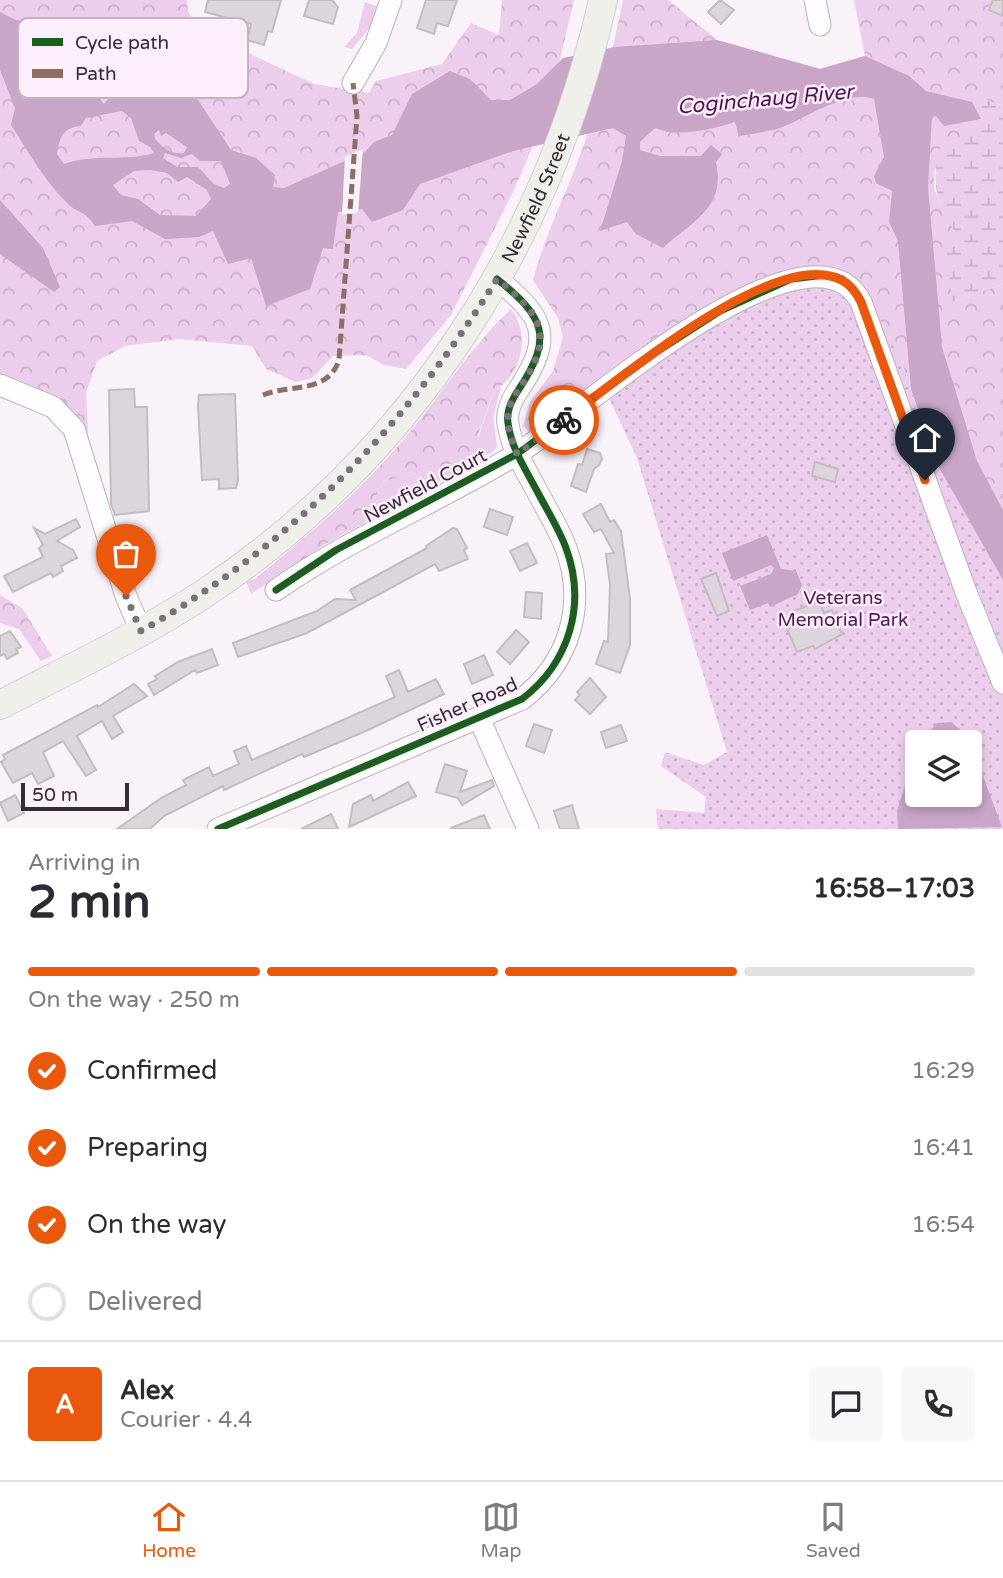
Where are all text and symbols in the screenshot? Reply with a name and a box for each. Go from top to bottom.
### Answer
legend [18,18,248,98]
text: Cycle path [75,32,169,54]
text: Path [75,63,117,85]
water label: Coginchaug River [676,79,857,120]
street label: Newfield Street [497,131,575,267]
courier [529,385,599,455]
icon: bike [545,401,583,439]
pin [895,408,955,480]
icon: home [906,419,944,457]
street label: Newfield Court [360,444,491,527]
pin [96,524,156,596]
icon: bag [107,535,145,573]
park label: Veterans Memorial Park [778,587,908,631]
street label: Fisher Road [414,673,521,737]
map controls [905,730,982,807]
button: layers [905,730,982,807]
scale bar [21,780,130,812]
text: 50 m [32,784,78,806]
text: Arriving in [28,849,141,877]
text: 16:58–17:03 [813,873,975,904]
text: 2 min [28,875,151,930]
text: On the way · 250 m [28,986,240,1014]
icon: check [28,1052,66,1090]
text: Confirmed [87,1055,217,1086]
text: 16:29 [911,1057,975,1085]
icon: check [28,1129,66,1167]
text: Preparing [87,1132,208,1163]
text: 16:41 [911,1134,975,1162]
icon: check [28,1206,66,1244]
text: On the way [87,1209,227,1240]
text: 16:54 [911,1211,975,1239]
text: Delivered [87,1286,203,1317]
button: chat [809,1367,883,1441]
button: phone [901,1367,975,1441]
text: Alex [120,1375,174,1406]
text: A [55,1389,75,1420]
text: Courier · 4.4 [120,1406,252,1434]
tab: Home [142,1498,196,1562]
tab: Map [480,1498,521,1562]
tab: Saved [806,1498,861,1562]

